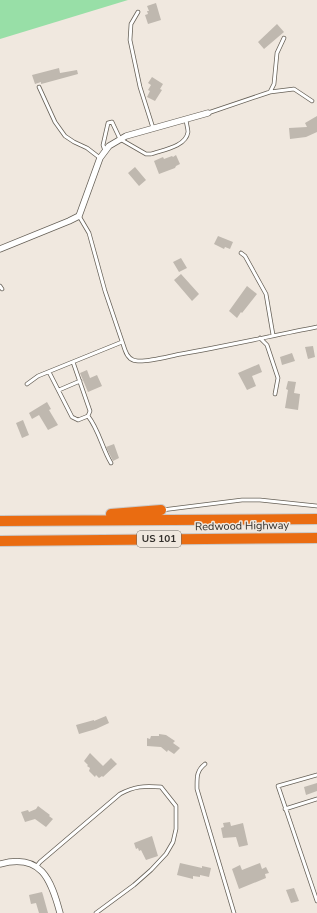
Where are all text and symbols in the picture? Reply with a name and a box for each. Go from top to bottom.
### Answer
street label: Redwood Highway [195,518,290,534]
road number: US 101 [137,531,181,547]

